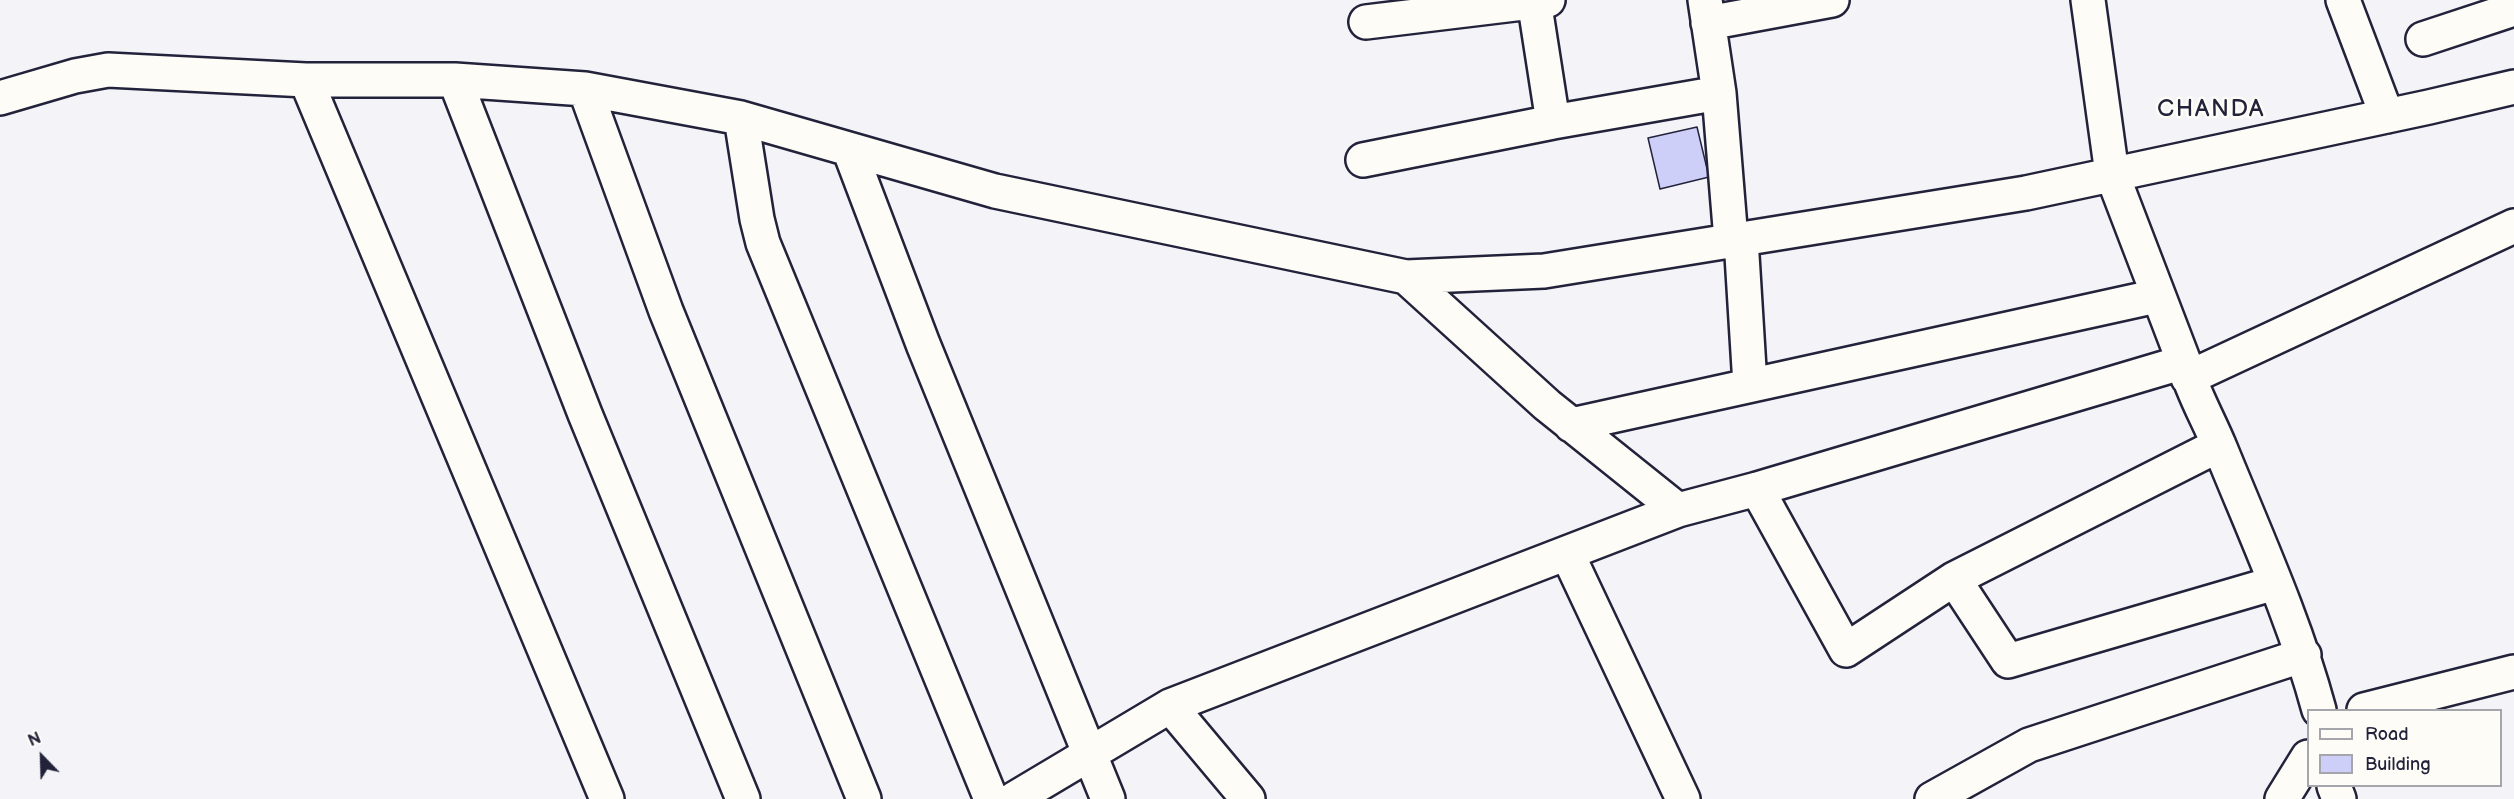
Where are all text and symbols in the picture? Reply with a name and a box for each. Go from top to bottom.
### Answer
district label: CHANDA [2157,96,2265,124]
legend [2307,709,2502,787]
text: Road [2365,724,2409,745]
north arrow [12,727,72,787]
text: N [26,729,44,751]
text: Building [2365,754,2431,775]

